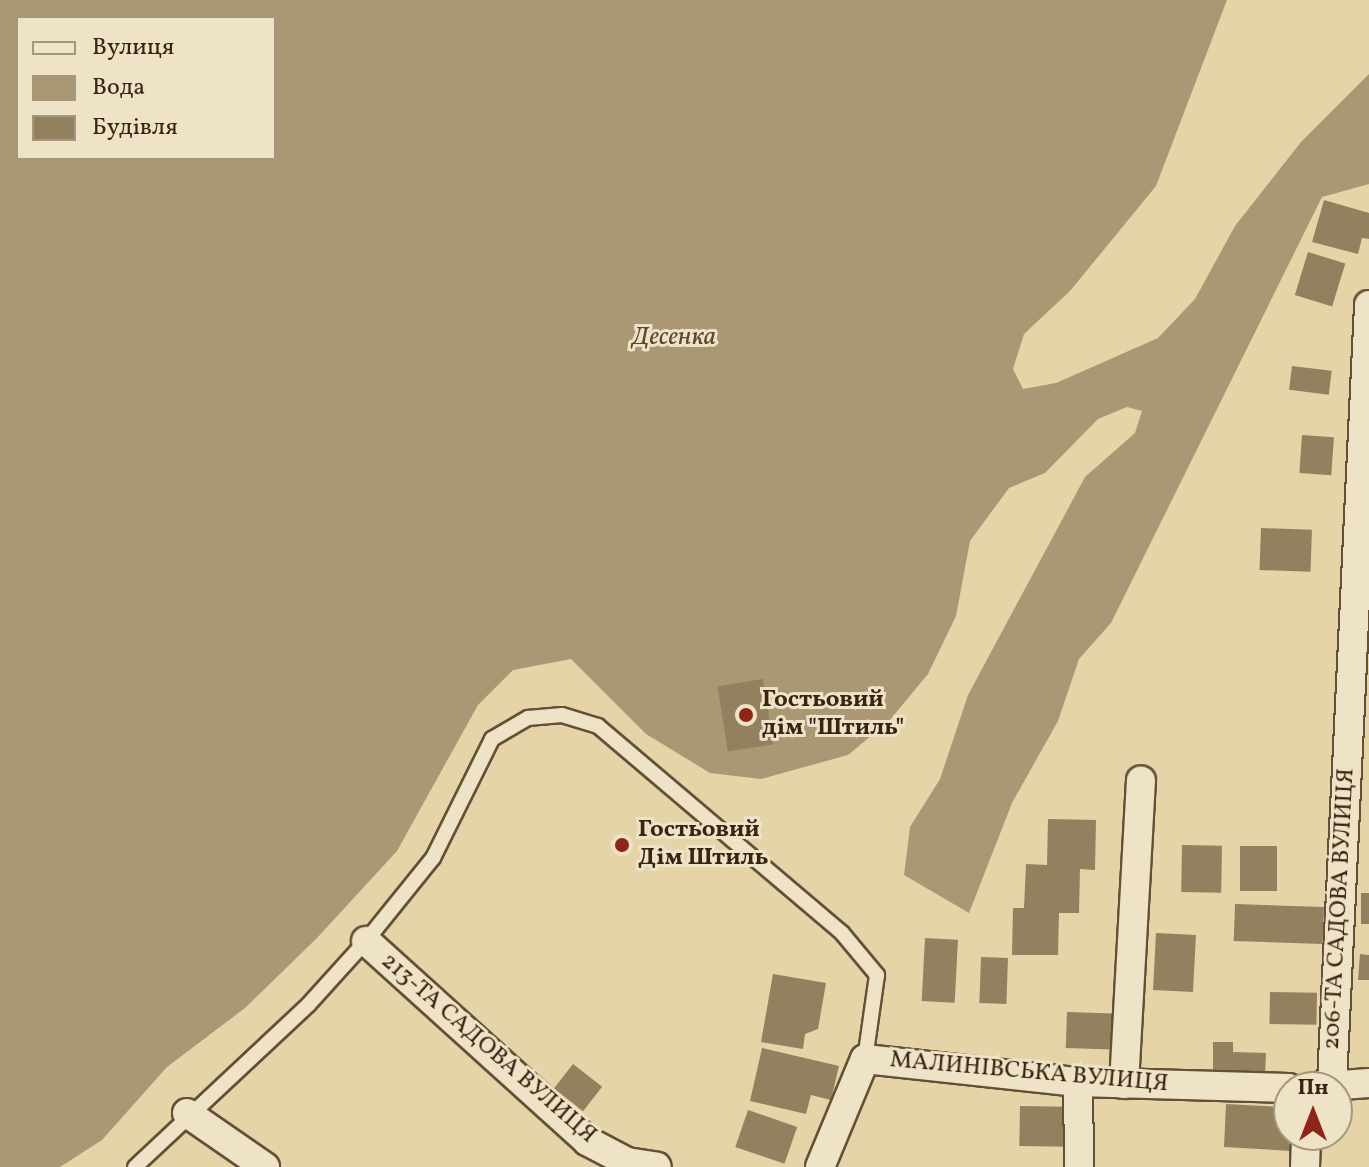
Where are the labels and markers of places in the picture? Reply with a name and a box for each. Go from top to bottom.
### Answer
place label: Гостьовий дім "Штиль" [762,687,904,743]
marker: Гостьовий дім "Штиль" [737,706,755,724]
place label: Гостьовий Дім Штиль [638,817,768,873]
marker: Гостьовий Дім Штиль [613,836,631,854]

